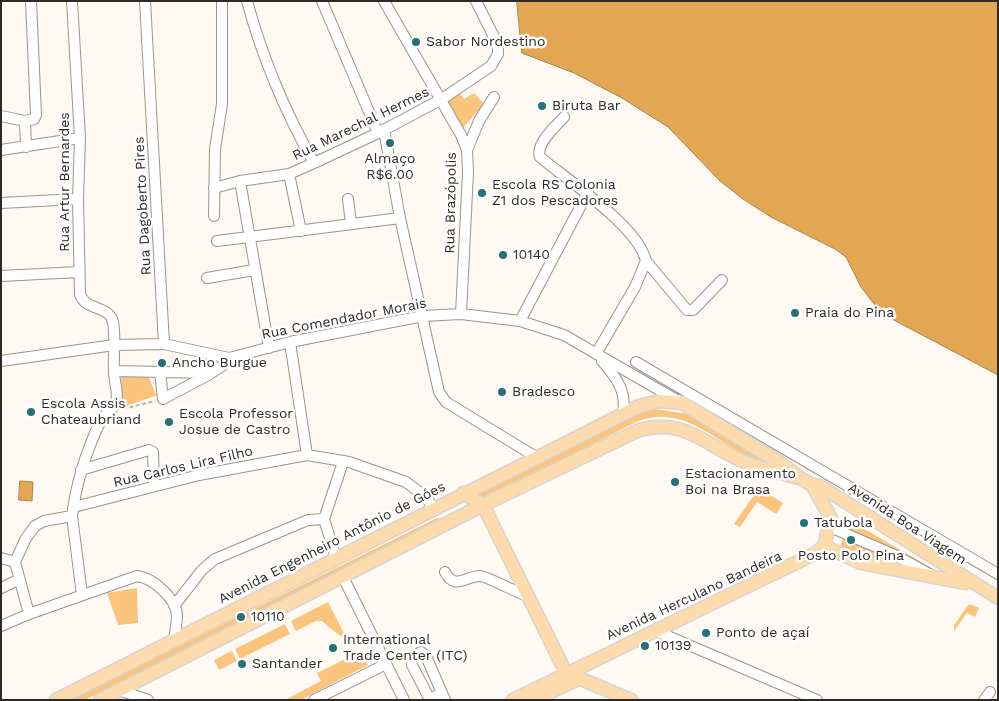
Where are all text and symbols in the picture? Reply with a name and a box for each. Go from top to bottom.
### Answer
place label: Sabor Nordestino [426,34,545,50]
marker: Sabor Nordestino [410,36,422,48]
street label: Rua Marechal Hermes [290,84,432,164]
place label: Biruta Bar [552,98,621,114]
marker: Biruta Bar [536,100,548,112]
street label: Rua Artur Bernardes [57,112,73,252]
street label: Rua Dagoberto Pires [131,136,155,276]
marker: Almaço R$6.00 [384,137,396,149]
place label: Almaço R$6.00 [364,151,416,184]
street label: Rua Brazópolis [442,152,460,254]
place label: Escola RS Colonia Z1 dos Pescadores [492,177,618,210]
marker: Escola RS Colonia Z1 dos Pescadores [476,187,488,199]
place label: 10140 [513,247,550,263]
marker: 10140 [497,249,509,261]
street label: Rua Comendador Morais [260,295,428,343]
place label: Praia do Pina [805,305,894,321]
marker: Praia do Pina [789,307,801,319]
place label: Ancho Burgue [172,355,267,371]
marker: Ancho Burgue [156,357,168,369]
place label: Bradesco [512,384,575,400]
marker: Bradesco [496,386,508,398]
place label: Escola Assis Chateaubriand [41,396,141,428]
marker: Escola Assis Chateaubriand [25,406,37,418]
place label: Escola Professor Josue de Castro [179,406,293,438]
marker: Escola Professor Josue de Castro [163,416,175,428]
street label: Rua Carlos Lira Filho [112,443,254,491]
place label: Estacionamento Boi na Brasa [685,466,796,498]
marker: Estacionamento Boi na Brasa [669,476,681,488]
street label: Avenida Engenheiro Antônio de Góes [216,478,448,608]
street label: Avenida Boa Viagem [845,479,969,569]
place label: Tatubola [814,515,873,531]
marker: Tatubola [798,517,810,529]
marker: Posto Polo Pina [845,534,857,546]
street label: Avenida Herculano Bandeira [603,548,785,644]
place label: Posto Polo Pina [798,548,904,564]
place label: 10110 [251,609,285,625]
marker: 10110 [235,611,247,623]
place label: Ponto de açaí [716,625,809,641]
marker: Ponto de açaí [700,627,712,639]
place label: International Trade Center (ITC) [343,632,467,664]
place label: 10139 [655,638,691,654]
marker: 10139 [639,640,651,652]
marker: International Trade Center (ITC) [327,642,339,654]
place label: Santander [252,656,322,672]
marker: Santander [236,658,248,670]

